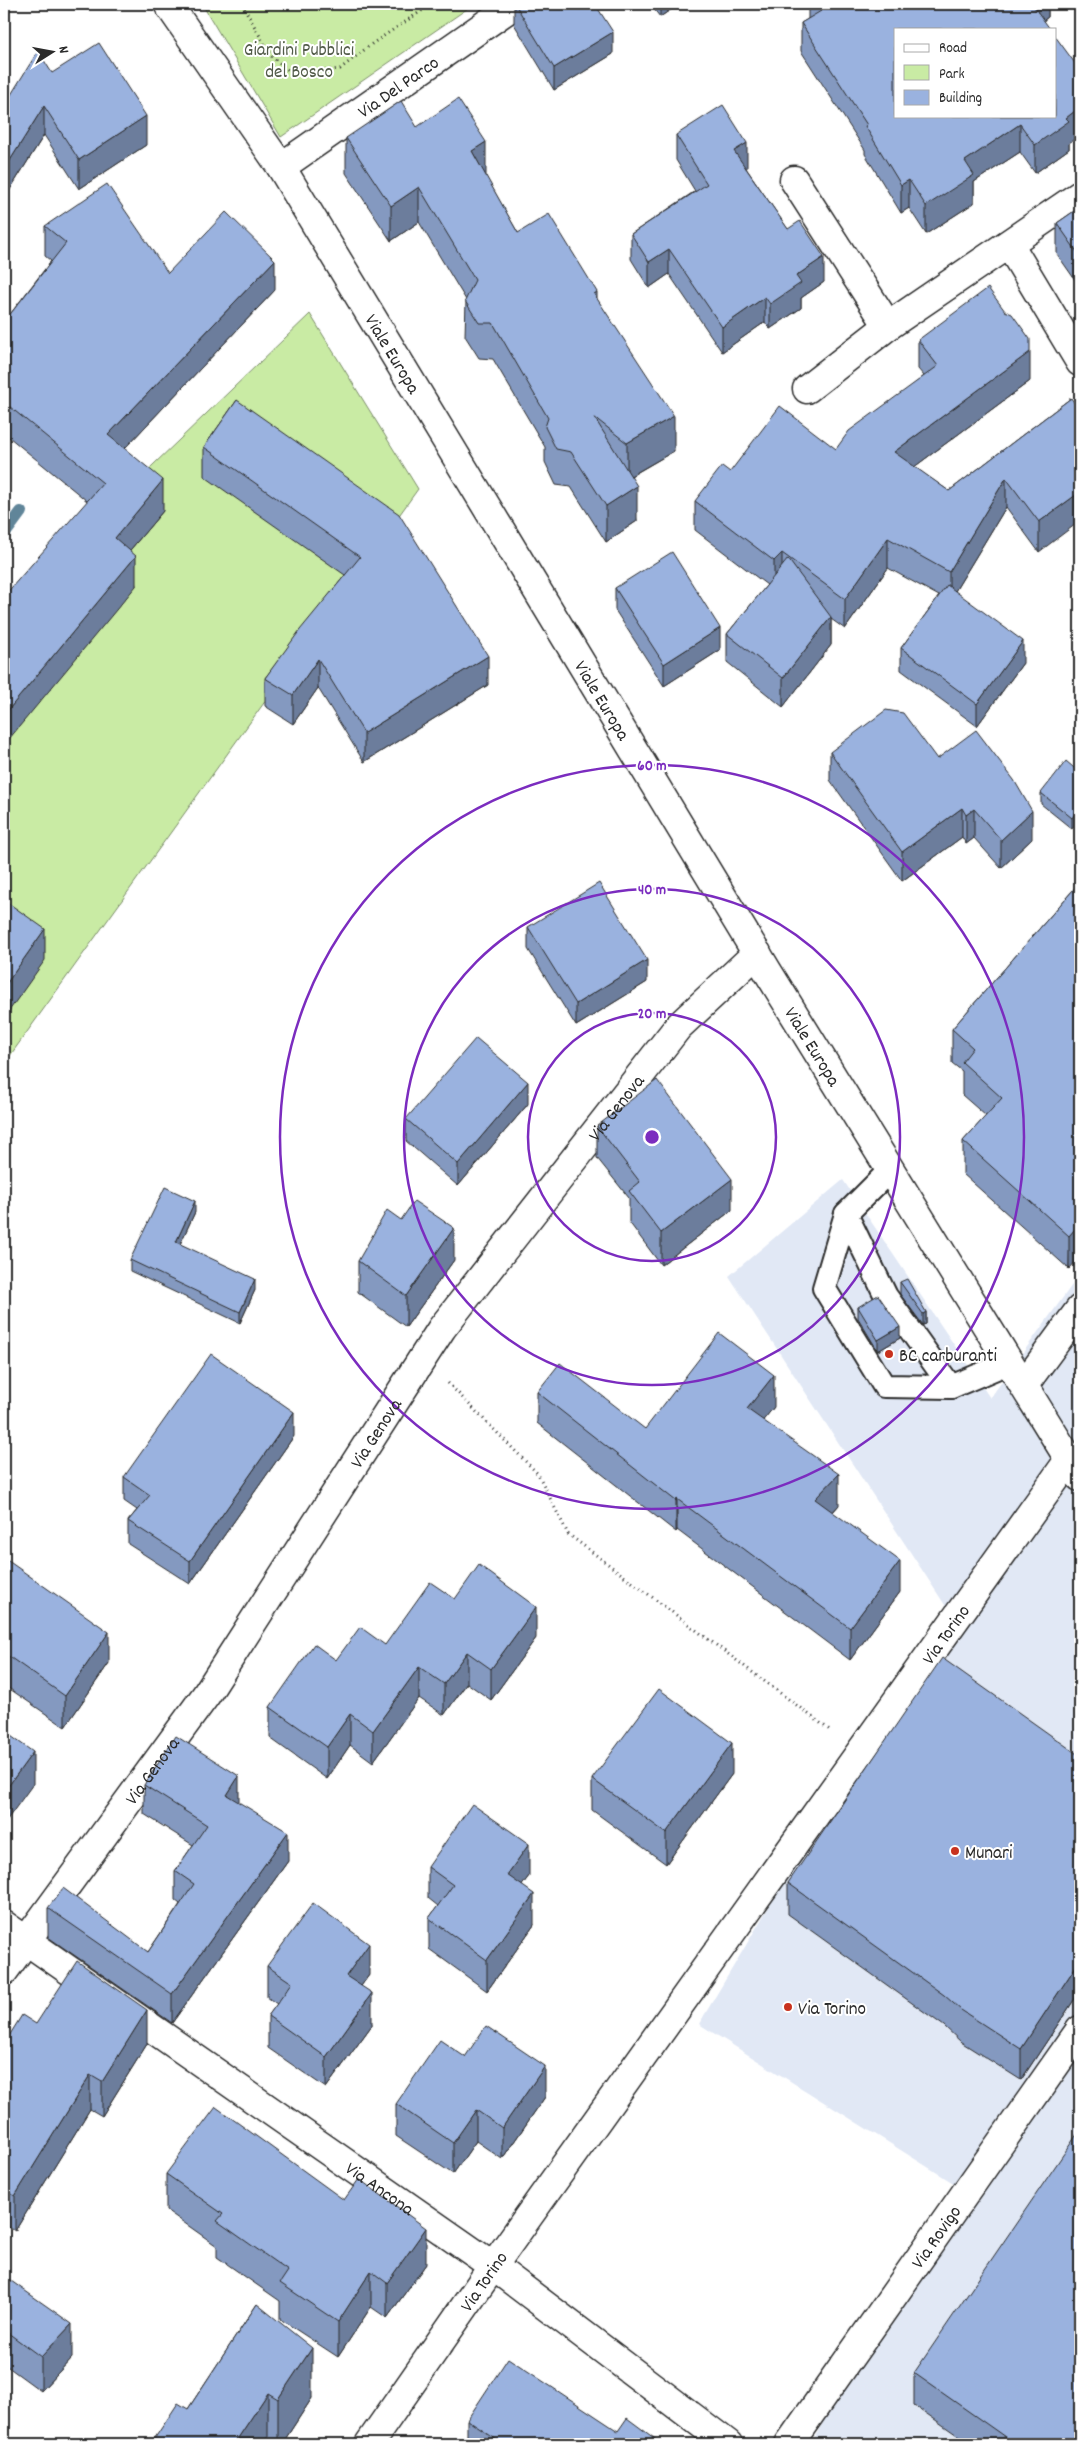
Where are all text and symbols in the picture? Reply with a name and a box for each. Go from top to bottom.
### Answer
north arrow [28,28,78,78]
legend [894,28,1056,118]
park label: Giardini Pubblici del Bosco [244,38,355,87]
text: Road [939,38,967,60]
text: N [52,45,73,55]
street label: Via Del Parco [353,51,446,127]
text: Park [939,64,965,86]
text: Building [939,88,982,110]
street label: Viale Europa [356,310,426,401]
street label: Viale Europa [566,657,635,748]
text: 60 m [637,756,667,778]
text: 40 m [638,880,666,902]
street label: Viale Europa [776,1003,846,1094]
text: 20 m [638,1004,666,1026]
street label: Via Genova [583,1069,653,1148]
centre of rings [643,1128,661,1146]
place label: BC carburanti [899,1344,998,1371]
marker: BC carburanti [883,1348,895,1360]
street label: Via Genova [345,1393,411,1475]
street label: Via Torino [917,1600,978,1671]
street label: Via Genova [120,1732,188,1812]
place label: Munari [965,1841,1013,1868]
marker: Munari [949,1845,961,1857]
place label: Via Torino [798,1997,866,2024]
marker: Via Torino [782,2001,794,2013]
street label: Via Ancona [338,2157,419,2225]
street label: Via Rovigo [906,2201,970,2275]
street label: Via Torino [455,2247,516,2318]

